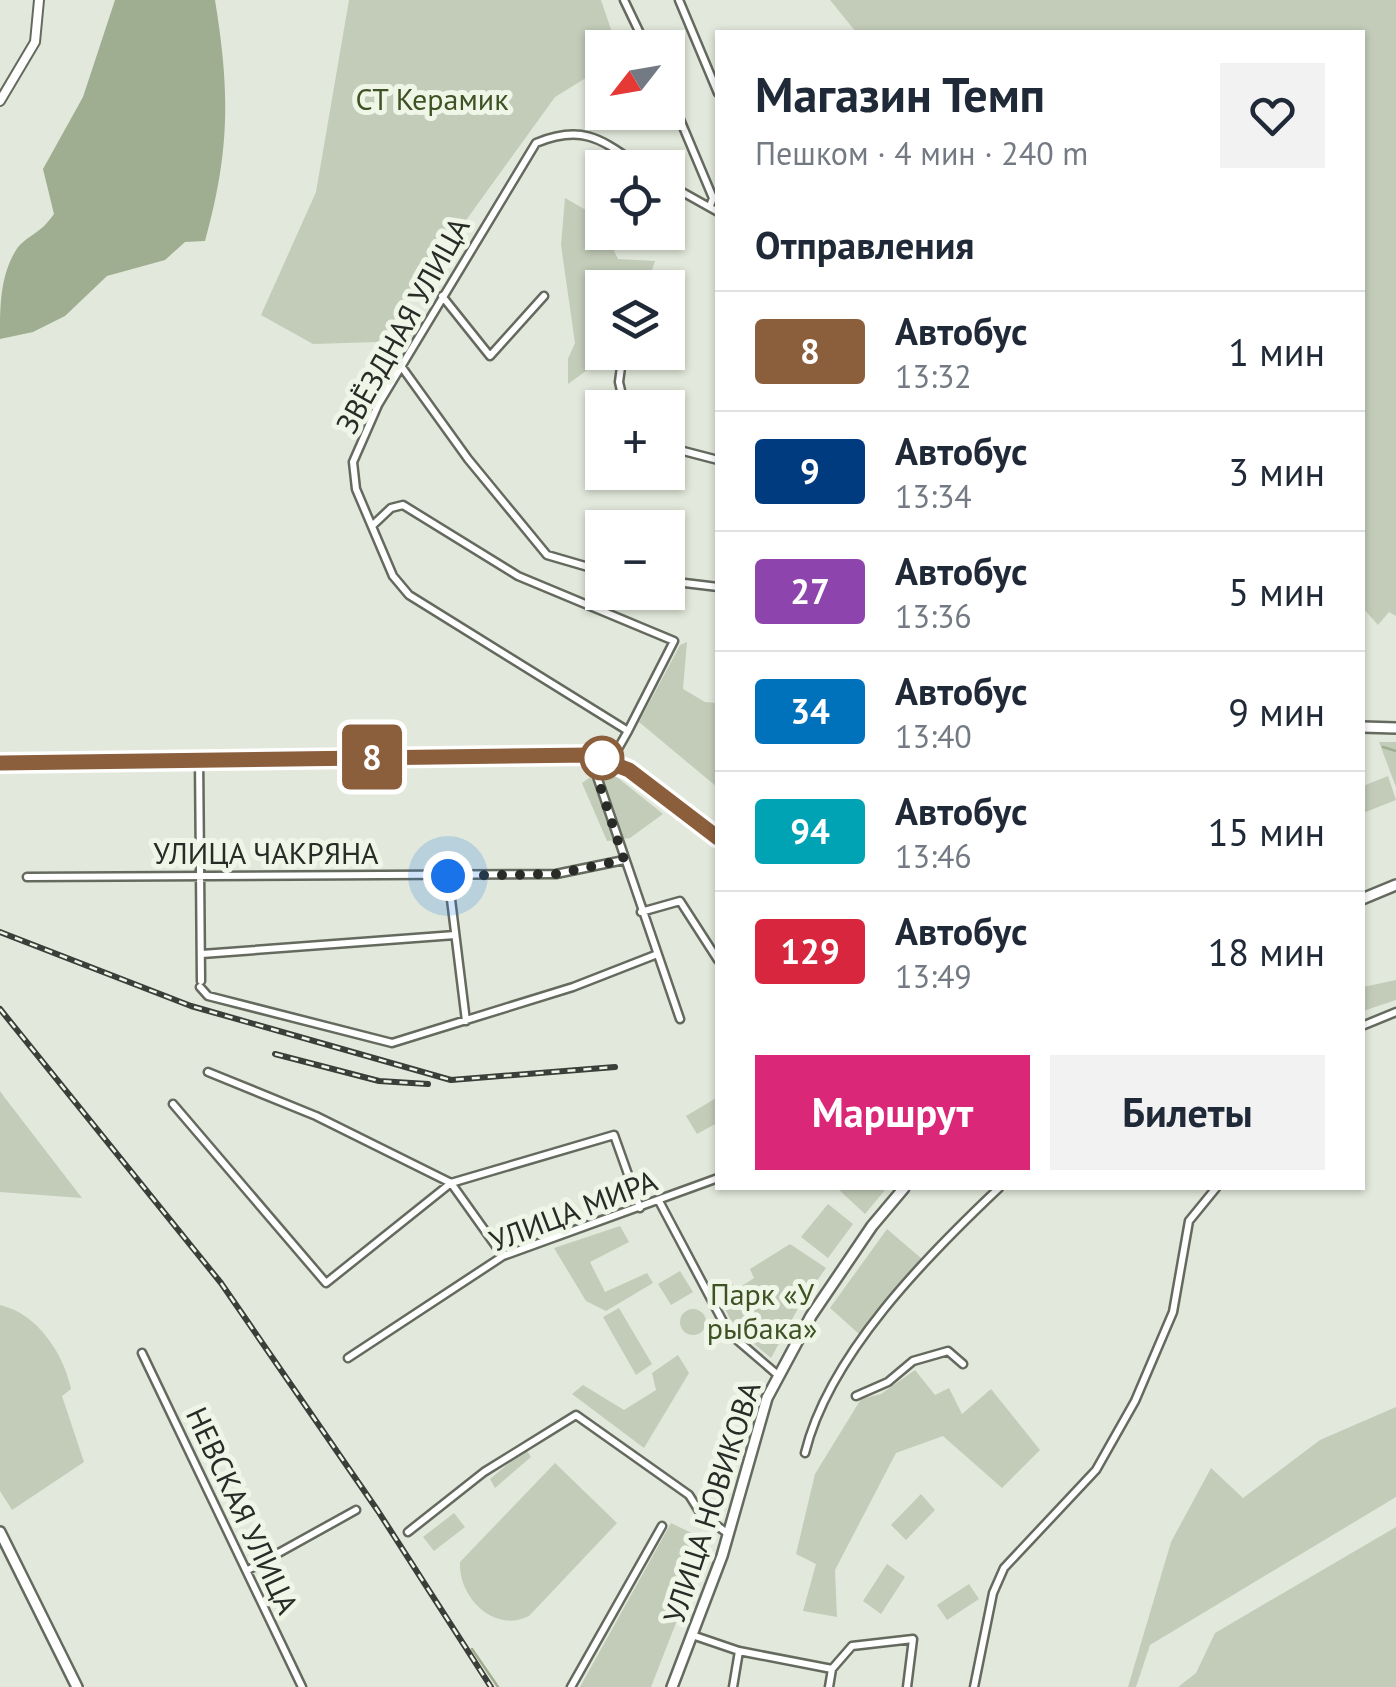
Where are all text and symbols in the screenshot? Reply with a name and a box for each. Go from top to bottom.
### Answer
north arrow [585,30,685,130]
map controls [585,30,685,610]
text: Магазин Темп [755,63,1045,125]
button: heart [1220,63,1325,168]
park label: СТ Керамик [356,79,509,118]
text: Пешком · 4 мин · 240 m [755,132,1088,174]
button: locate [585,150,685,250]
street label: ЗВЁЗДНАЯ УЛИЦА [327,210,478,440]
text: Отправления [755,220,975,269]
button: layers [585,270,685,370]
text: Автобус [895,306,1028,355]
text: 1 мин [1228,327,1325,376]
text: 8 [800,328,820,374]
text: 13:32 [895,355,972,397]
button: + [585,390,685,490]
text: Автобус [895,426,1028,475]
text: 3 мин [1228,447,1325,496]
text: 9 [800,448,820,494]
text: 13:34 [895,475,972,517]
button: − [585,510,685,610]
text: Автобус [895,546,1028,595]
text: 5 мин [1228,567,1325,616]
text: 27 [790,568,830,614]
text: 13:36 [895,595,972,637]
text: Автобус [895,666,1028,715]
text: 9 мин [1228,687,1325,736]
text: 34 [790,688,830,734]
text: 13:40 [895,715,972,757]
line badge: 8 [340,724,404,790]
text: 8 [362,734,382,780]
unlabelled marker [581,737,623,779]
text: Автобус [895,786,1028,835]
text: 15 мин [1208,807,1325,856]
text: 94 [790,808,830,854]
street label: УЛИЦА ЧАКРЯНА [153,833,379,872]
text: 13:46 [895,835,972,877]
your location [423,851,473,901]
text: Автобус [895,906,1028,955]
text: 18 мин [1208,927,1325,976]
text: 129 [780,928,840,974]
text: 13:49 [895,955,972,997]
button: Маршрут [755,1055,1030,1170]
button: Билеты [1050,1055,1325,1170]
street label: УЛИЦА МИРА [484,1160,663,1260]
park label: Парк «У рыбака» [707,1274,817,1347]
street label: УЛИЦА НОВИКОВА [654,1376,769,1628]
street label: НЕВСКАЯ УЛИЦА [178,1400,308,1620]

